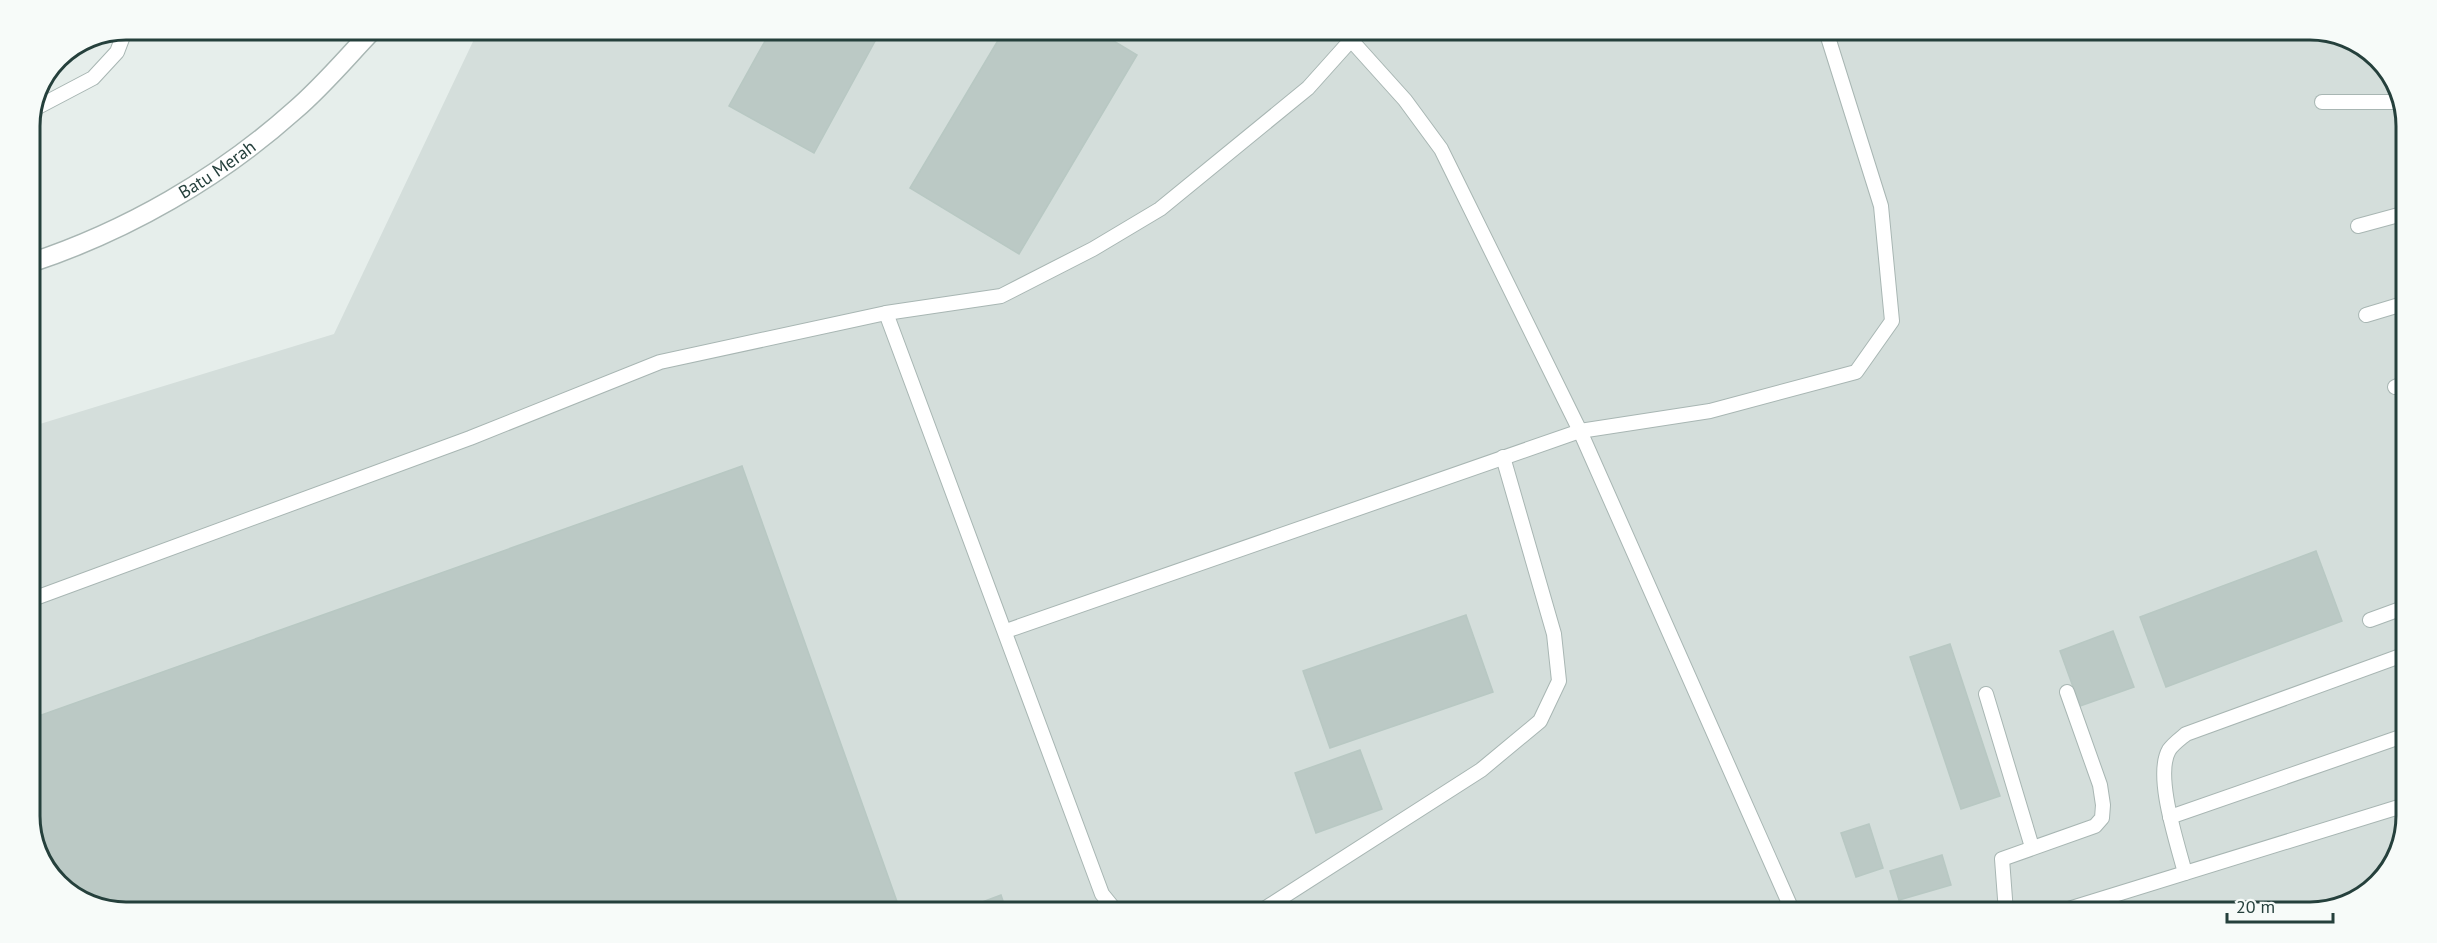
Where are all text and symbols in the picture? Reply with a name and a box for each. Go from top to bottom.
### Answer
street label: Batu Merah [174,135,260,204]
scale bar [2227,886,2334,924]
text: 20 m [2236,895,2275,918]

